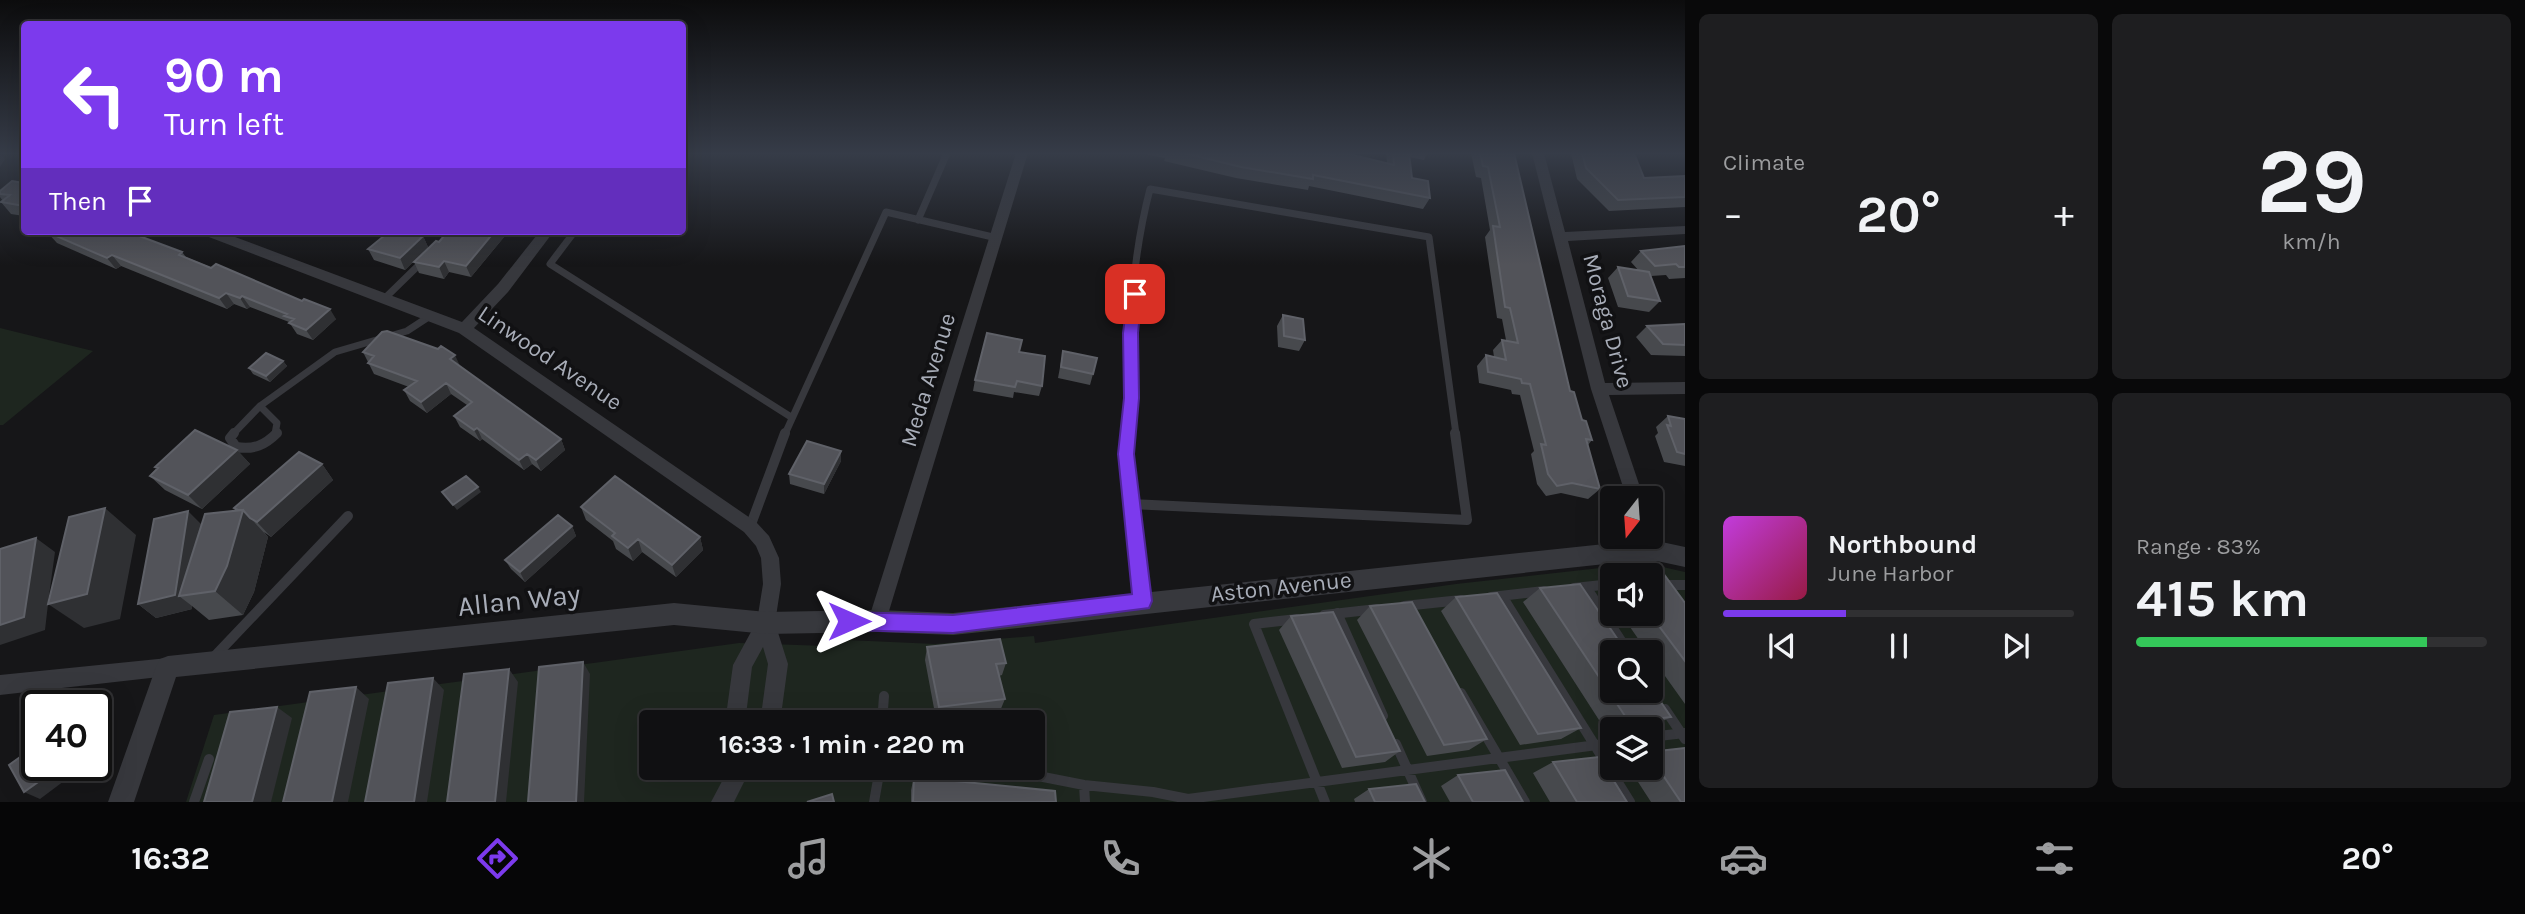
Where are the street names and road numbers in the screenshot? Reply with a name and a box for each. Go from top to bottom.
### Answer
street label: Moraga Drive [1577,251,1639,391]
street label: Linwood Avenue [473,300,627,416]
street label: Meda Avenue [895,310,961,450]
street label: Aston Avenue [1209,566,1353,608]
street label: Allan Way [456,577,582,623]

